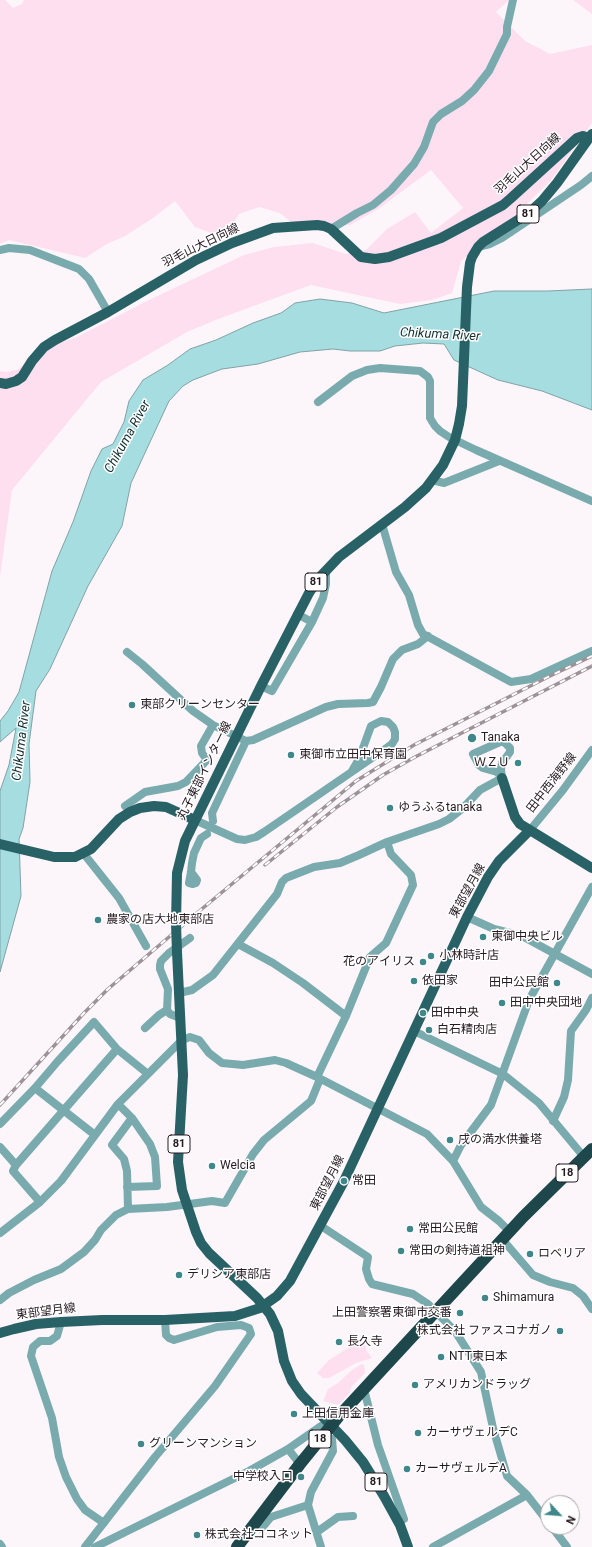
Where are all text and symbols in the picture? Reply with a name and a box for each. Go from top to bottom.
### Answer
street label: 羽毛山大日向線 [492,131,564,197]
road number: 81 [517,205,539,223]
street label: 羽毛山大日向線 [160,221,242,271]
water label: Chikuma River [399,325,481,345]
water label: Chikuma River [102,398,154,476]
road number: 81 [305,573,327,591]
place label: 東部クリーンセンター [140,698,260,712]
water label: Chikuma River [9,700,35,782]
marker: 東部クリーンセンター [127,700,137,710]
street label: 丸子東部インター線 [175,719,235,823]
place label: Tanaka [481,731,520,745]
marker: Tanaka [466,732,478,744]
place label: 東御市立田中保育園 [299,748,407,762]
marker: 東御市立田中保育園 [286,750,296,760]
street label: 田中西海野線 [524,750,580,816]
place label: ＷＺＵ [474,756,510,770]
marker: ＷＺＵ [513,758,523,768]
place label: ゆうふるtanaka [398,801,482,815]
marker: ゆうふるtanaka [385,803,395,813]
street label: 東部望月線 [447,861,489,921]
place label: 農家の店大地東部店 [106,913,214,927]
marker: 農家の店大地東部店 [93,915,103,925]
place label: 東御中央ビル [491,930,563,944]
marker: 東御中央ビル [478,932,488,942]
place label: 小林時計店 [439,949,499,963]
marker: 小林時計店 [426,951,436,961]
place label: 花のアイリス [343,955,415,969]
marker: 花のアイリス [418,957,428,967]
place label: 依田家 [422,974,458,988]
marker: 依田家 [409,976,419,986]
place label: 田中公民館 [489,976,549,990]
marker: 田中公民館 [552,978,562,988]
place label: 田中中央団地 [510,996,582,1010]
marker: 田中中央団地 [497,998,507,1008]
place label: 田中中央 [431,1006,479,1020]
marker: 田中中央 [418,1008,428,1018]
place label: 白石精肉店 [437,1023,497,1037]
marker: 白石精肉店 [424,1025,434,1035]
place label: 戌の満水供養塔 [458,1133,542,1147]
road number: 81 [168,1135,190,1153]
marker: 戌の満水供養塔 [445,1135,455,1145]
street label: 東部望月線 [308,1153,348,1213]
place label: Welcia [220,1159,255,1173]
marker: Welcia [207,1161,217,1171]
road number: 18 [556,1164,578,1182]
place label: 常田 [352,1174,376,1188]
marker: 常田 [339,1176,349,1186]
place label: 常田公民館 [418,1222,478,1236]
marker: 常田公民館 [405,1224,415,1234]
place label: 常田の剣持道祖神 [409,1244,505,1258]
marker: 常田の剣持道祖神 [396,1246,406,1256]
place label: ロベリア [538,1247,586,1261]
marker: ロベリア [525,1249,535,1259]
place label: デリシア東部店 [187,1268,271,1282]
marker: デリシア東部店 [174,1270,184,1280]
place label: Shimamura [493,1291,554,1305]
marker: Shimamura [480,1293,490,1303]
street label: 東部望月線 [15,1301,77,1323]
place label: 上田警察署東御市交番 [332,1306,452,1320]
marker: 上田警察署東御市交番 [455,1308,465,1318]
place label: 株式会社 ファスコナガノ [417,1324,552,1338]
marker: 株式会社 ファスコナガノ [555,1326,565,1336]
place label: 長久寺 [347,1335,383,1349]
marker: 長久寺 [334,1337,344,1347]
place label: NTT東日本 [449,1350,508,1364]
marker: NTT東日本 [436,1352,446,1362]
place label: アメリカンドラッグ [423,1378,531,1392]
marker: アメリカンドラッグ [410,1380,420,1390]
place label: 上田信用金庫 [302,1407,374,1421]
marker: 上田信用金庫 [289,1409,299,1419]
place label: カーサヴェルデC [426,1426,518,1440]
marker: カーサヴェルデC [413,1428,423,1438]
road number: 18 [309,1430,331,1448]
place label: グリーンマンション [149,1437,257,1451]
marker: グリーンマンション [136,1439,146,1449]
place label: カーサヴェルデA [415,1462,507,1476]
marker: カーサヴェルデA [402,1464,412,1474]
place label: 中学校入口 [233,1470,293,1484]
marker: 中学校入口 [296,1472,306,1482]
road number: 81 [365,1473,387,1491]
north arrow [540,1495,580,1535]
text: N [563,1514,578,1526]
place label: 株式会社ココネット [205,1528,313,1542]
marker: 株式会社ココネット [192,1530,202,1540]

